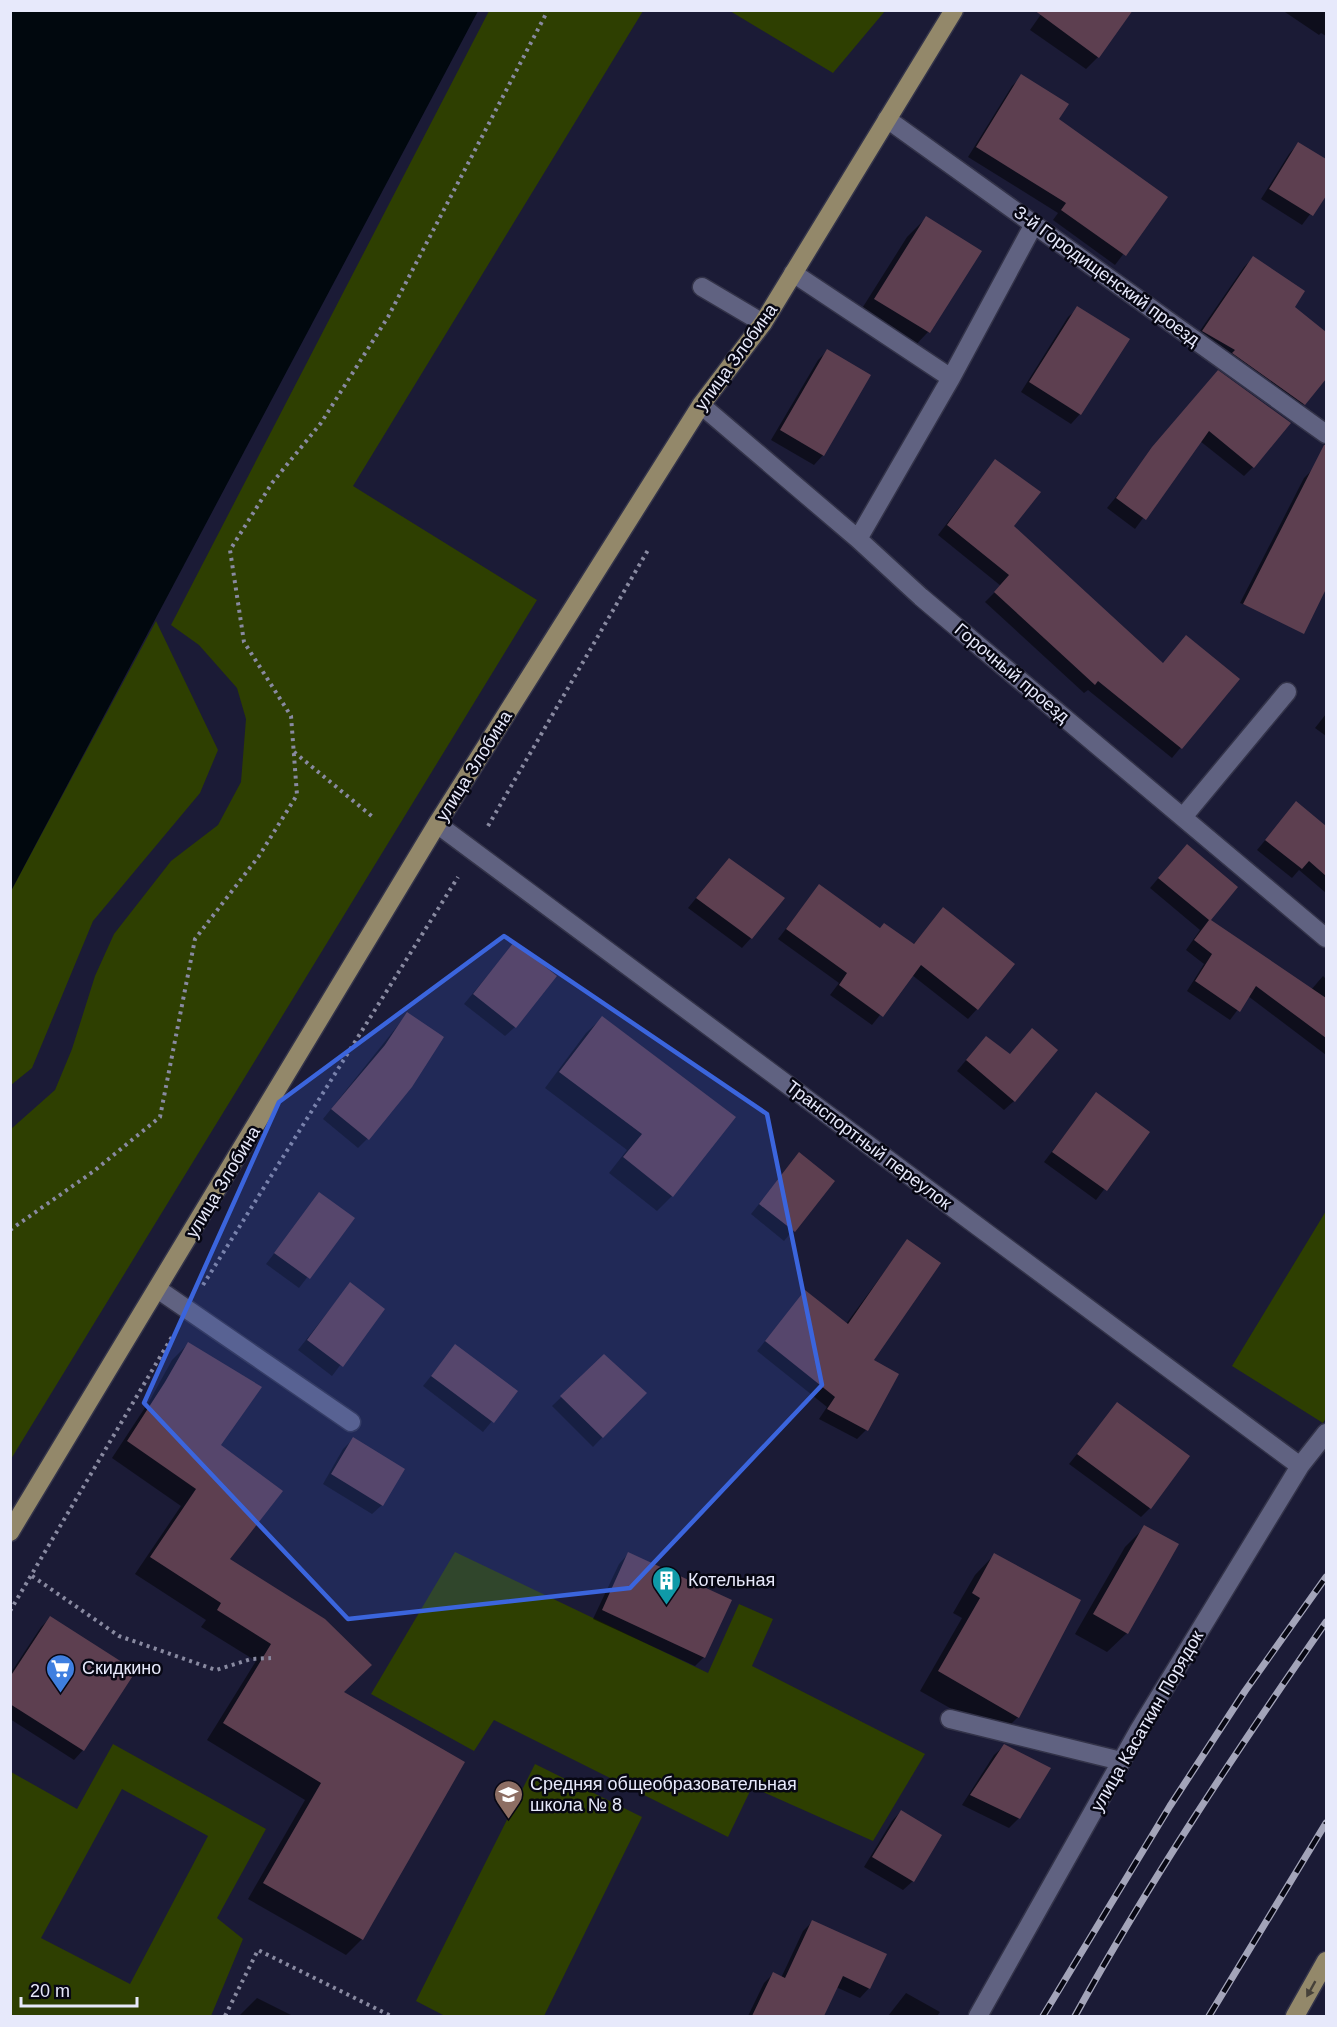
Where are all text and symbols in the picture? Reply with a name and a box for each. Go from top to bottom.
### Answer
street label: 3-й Городищенский проезд [1010,202,1204,350]
street label: улица Злобина [691,299,782,414]
street label: Горочный проезд [951,619,1074,727]
street label: улица Злобина [432,706,516,825]
street label: Транспортный переулок [783,1076,955,1214]
street label: улица Злобина [182,1122,265,1241]
building icon: Котельная [651,1564,683,1606]
place label: Котельная [688,1570,775,1590]
street label: улица Касаткин Порядок [1087,1627,1207,1815]
supermarket icon: Скидкино [45,1652,77,1694]
place label: Скидкино [82,1658,161,1678]
place label: Средняя общеобразовательная школа № 8 [530,1774,797,1815]
school or university icon: Средняя общеобразовательная школа № 8 [493,1778,525,1820]
scale bar [21,1970,136,2008]
text: 20 m [30,1981,70,2001]
one-way arrow [1306,1981,1316,1998]

